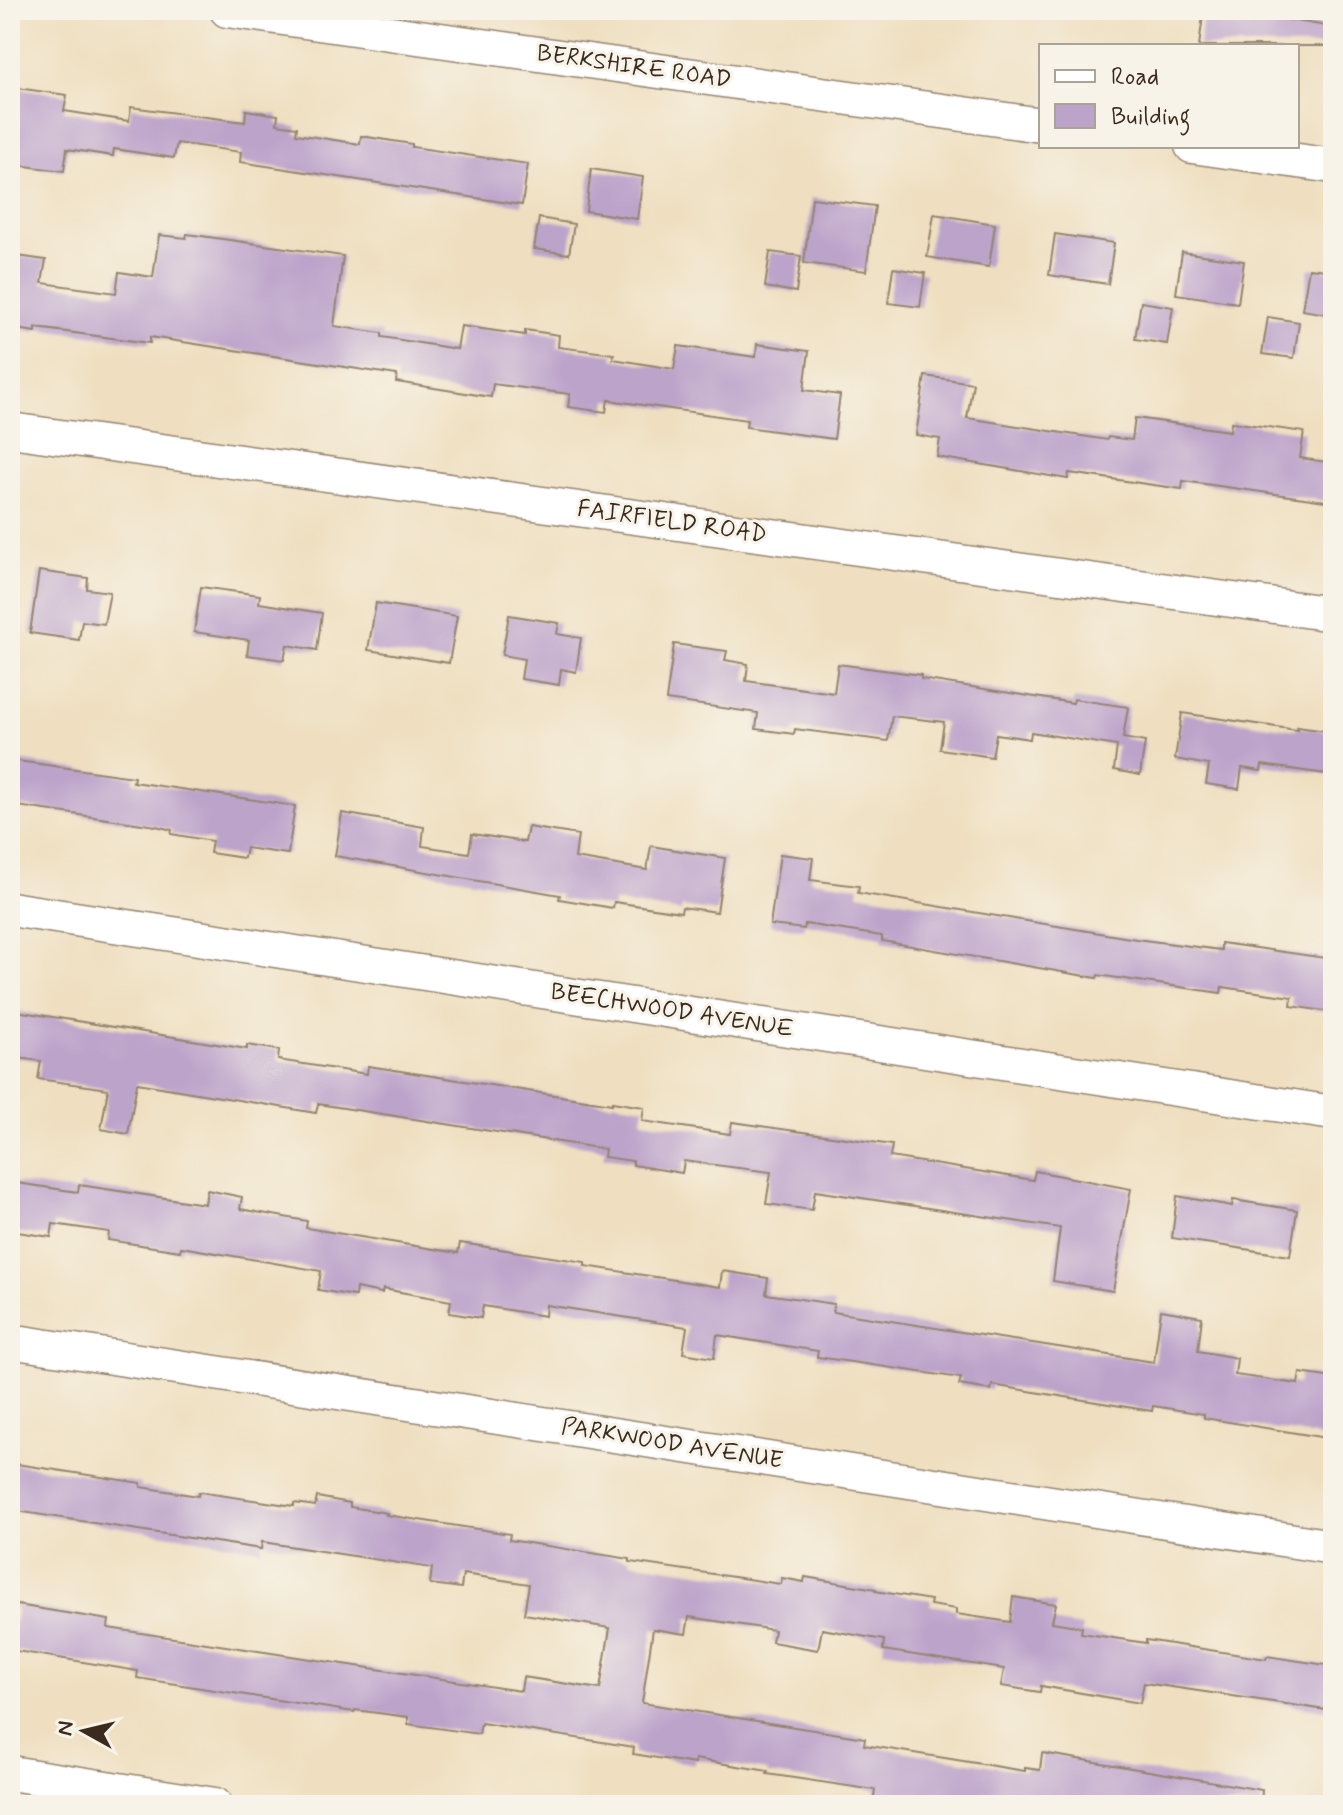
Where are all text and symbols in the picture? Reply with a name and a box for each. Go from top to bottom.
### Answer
street label: BERKSHIRE ROAD [535,38,733,96]
legend [1039,44,1299,148]
text: Road [1111,62,1159,93]
text: Building [1111,102,1191,136]
street label: FAIRFIELD ROAD [575,493,769,551]
street label: BEECHWOOD AVENUE [548,977,796,1045]
street label: PARKWOOD AVENUE [559,1411,785,1477]
north arrow [44,1691,124,1771]
text: N [51,1719,81,1738]

